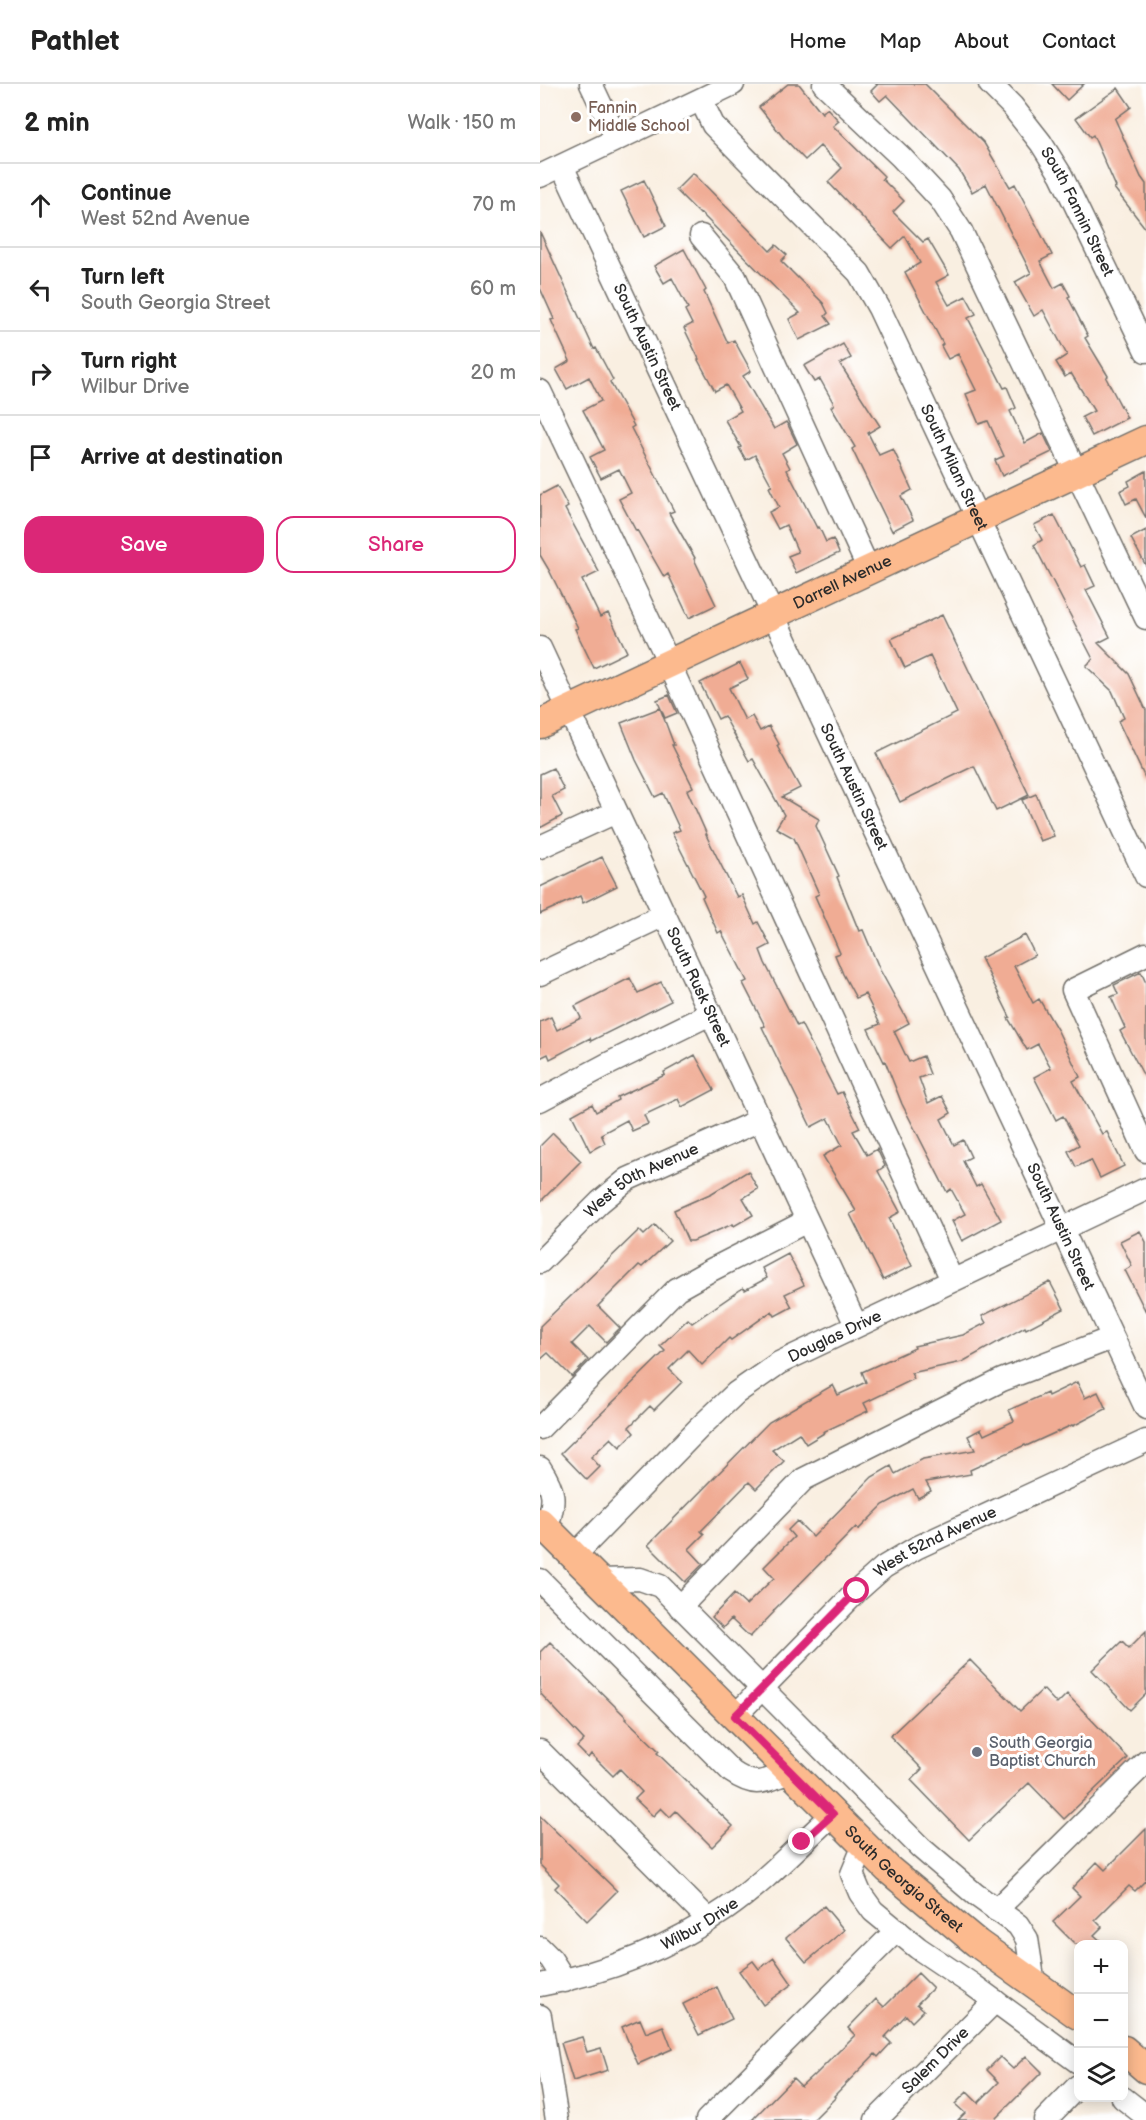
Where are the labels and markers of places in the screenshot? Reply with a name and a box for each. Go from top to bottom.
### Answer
place label: Fannin Middle School [588,99,690,136]
marker: Fannin Middle School [569,110,583,124]
place label: South Georgia Baptist Church [989,1734,1096,1771]
marker: South Georgia Baptist Church [970,1745,984,1759]

